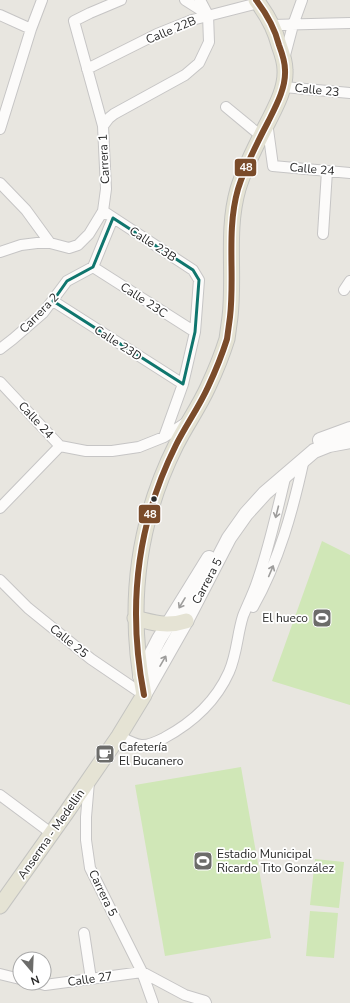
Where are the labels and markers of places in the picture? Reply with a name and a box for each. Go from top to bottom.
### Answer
unlabelled marker [149,494,159,504]
sports icon: El hueco [311,607,333,629]
place label: El hueco [262,610,308,626]
place label: Cafetería El Bucanero [119,739,184,769]
cafe icon: Cafetería El Bucanero [94,743,116,765]
place label: Estadio Municipal Ricardo Tito González [217,846,334,876]
sports icon: Estadio Municipal Ricardo Tito González [192,850,214,872]

